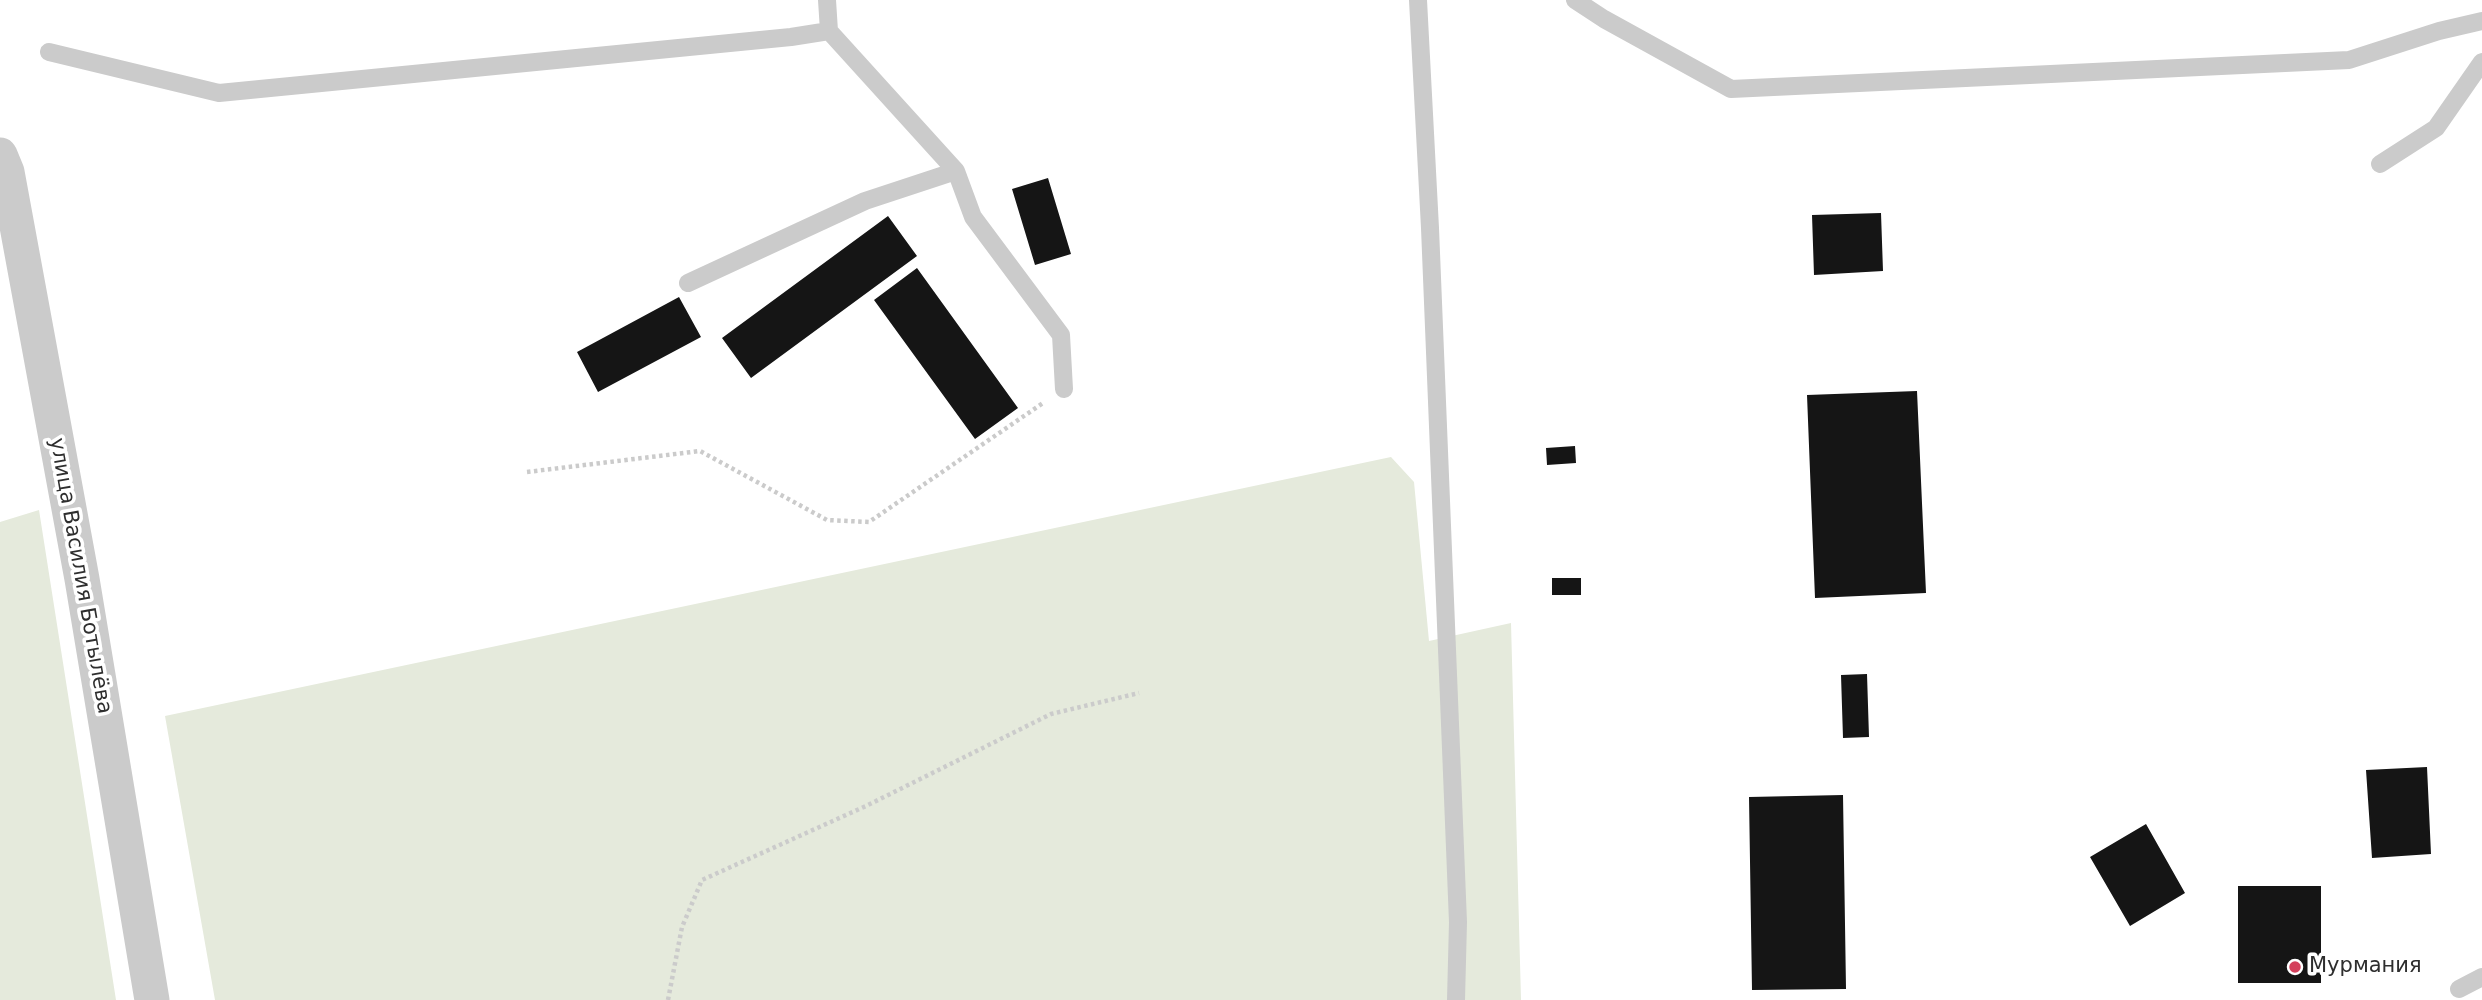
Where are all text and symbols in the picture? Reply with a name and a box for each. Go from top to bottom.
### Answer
street label: улица Василия Ботылёва [43,436,117,716]
place label: Мурмания [2309,954,2422,980]
marker: Мурмания [2287,959,2303,975]

